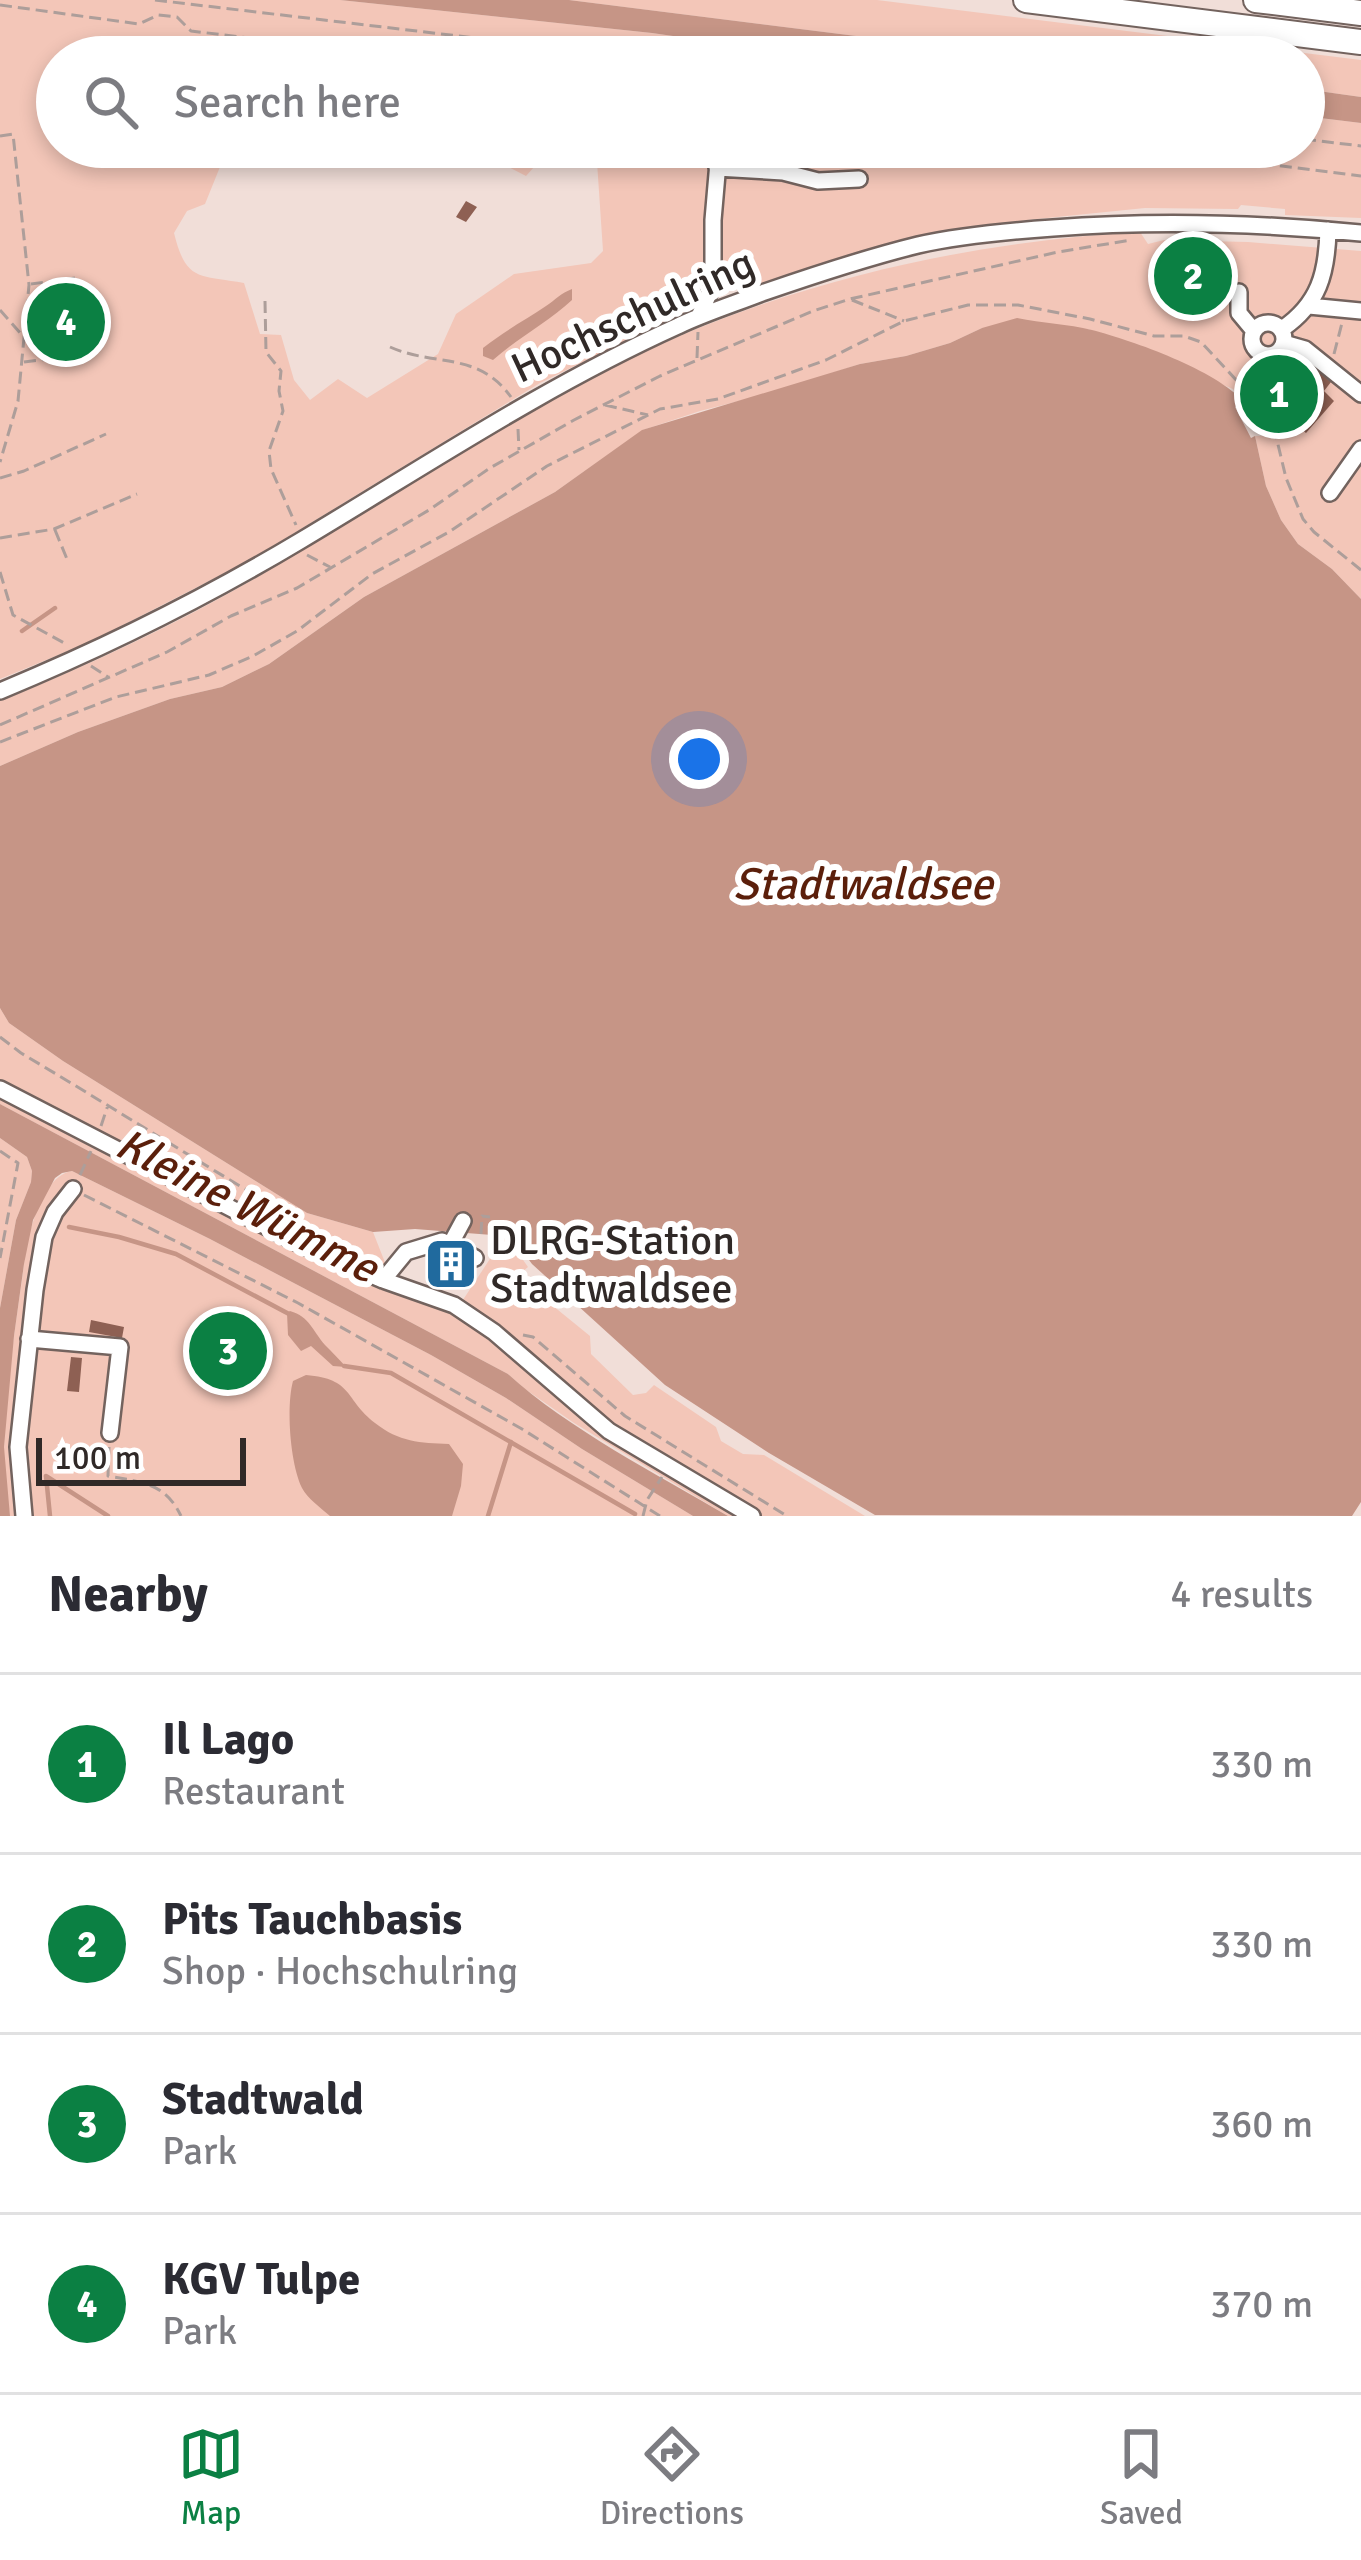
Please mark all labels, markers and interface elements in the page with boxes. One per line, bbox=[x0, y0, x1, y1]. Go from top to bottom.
search box bbox=[36, 36, 1325, 168]
icon: search bbox=[78, 69, 144, 135]
text: Search here bbox=[174, 75, 401, 130]
pin: 2 bbox=[1154, 231, 1232, 321]
street label: Hochschulring bbox=[504, 238, 762, 394]
pin: 4 bbox=[27, 277, 105, 367]
pin: 1 bbox=[1240, 349, 1318, 439]
your location bbox=[669, 729, 729, 789]
water label: Stadtwaldsee bbox=[733, 857, 995, 912]
water label: Kleine Wümme bbox=[107, 1116, 389, 1297]
place label: DLRG-Station Stadtwaldsee bbox=[490, 1215, 735, 1314]
building icon: DLRG-Station Stadtwaldsee bbox=[423, 1236, 479, 1292]
pin: 3 bbox=[189, 1306, 267, 1396]
scale bar bbox=[36, 1432, 246, 1485]
text: 100 m bbox=[54, 1438, 141, 1479]
text: Nearby bbox=[48, 1563, 208, 1626]
text: 4 results bbox=[1170, 1570, 1313, 1618]
text: Il Lago bbox=[162, 1712, 294, 1767]
text: 1 bbox=[76, 1740, 98, 1788]
text: 330 m bbox=[1210, 1740, 1313, 1788]
text: Restaurant bbox=[162, 1767, 345, 1815]
text: Pits Tauchbasis bbox=[162, 1892, 462, 1947]
text: 2 bbox=[76, 1920, 98, 1968]
text: 330 m bbox=[1210, 1920, 1313, 1968]
text: Shop · Hochschulring bbox=[162, 1947, 518, 1995]
text: Stadtwald bbox=[162, 2072, 364, 2127]
text: 3 bbox=[76, 2100, 98, 2148]
text: 360 m bbox=[1210, 2100, 1313, 2148]
text: Park bbox=[162, 2127, 237, 2175]
text: KGV Tulpe bbox=[162, 2252, 360, 2307]
text: 4 bbox=[76, 2280, 98, 2328]
text: 370 m bbox=[1210, 2280, 1313, 2328]
text: Park bbox=[162, 2307, 237, 2355]
tab: Map bbox=[178, 2421, 244, 2534]
tab: Directions bbox=[600, 2421, 744, 2534]
tab: Saved bbox=[1100, 2421, 1183, 2534]

